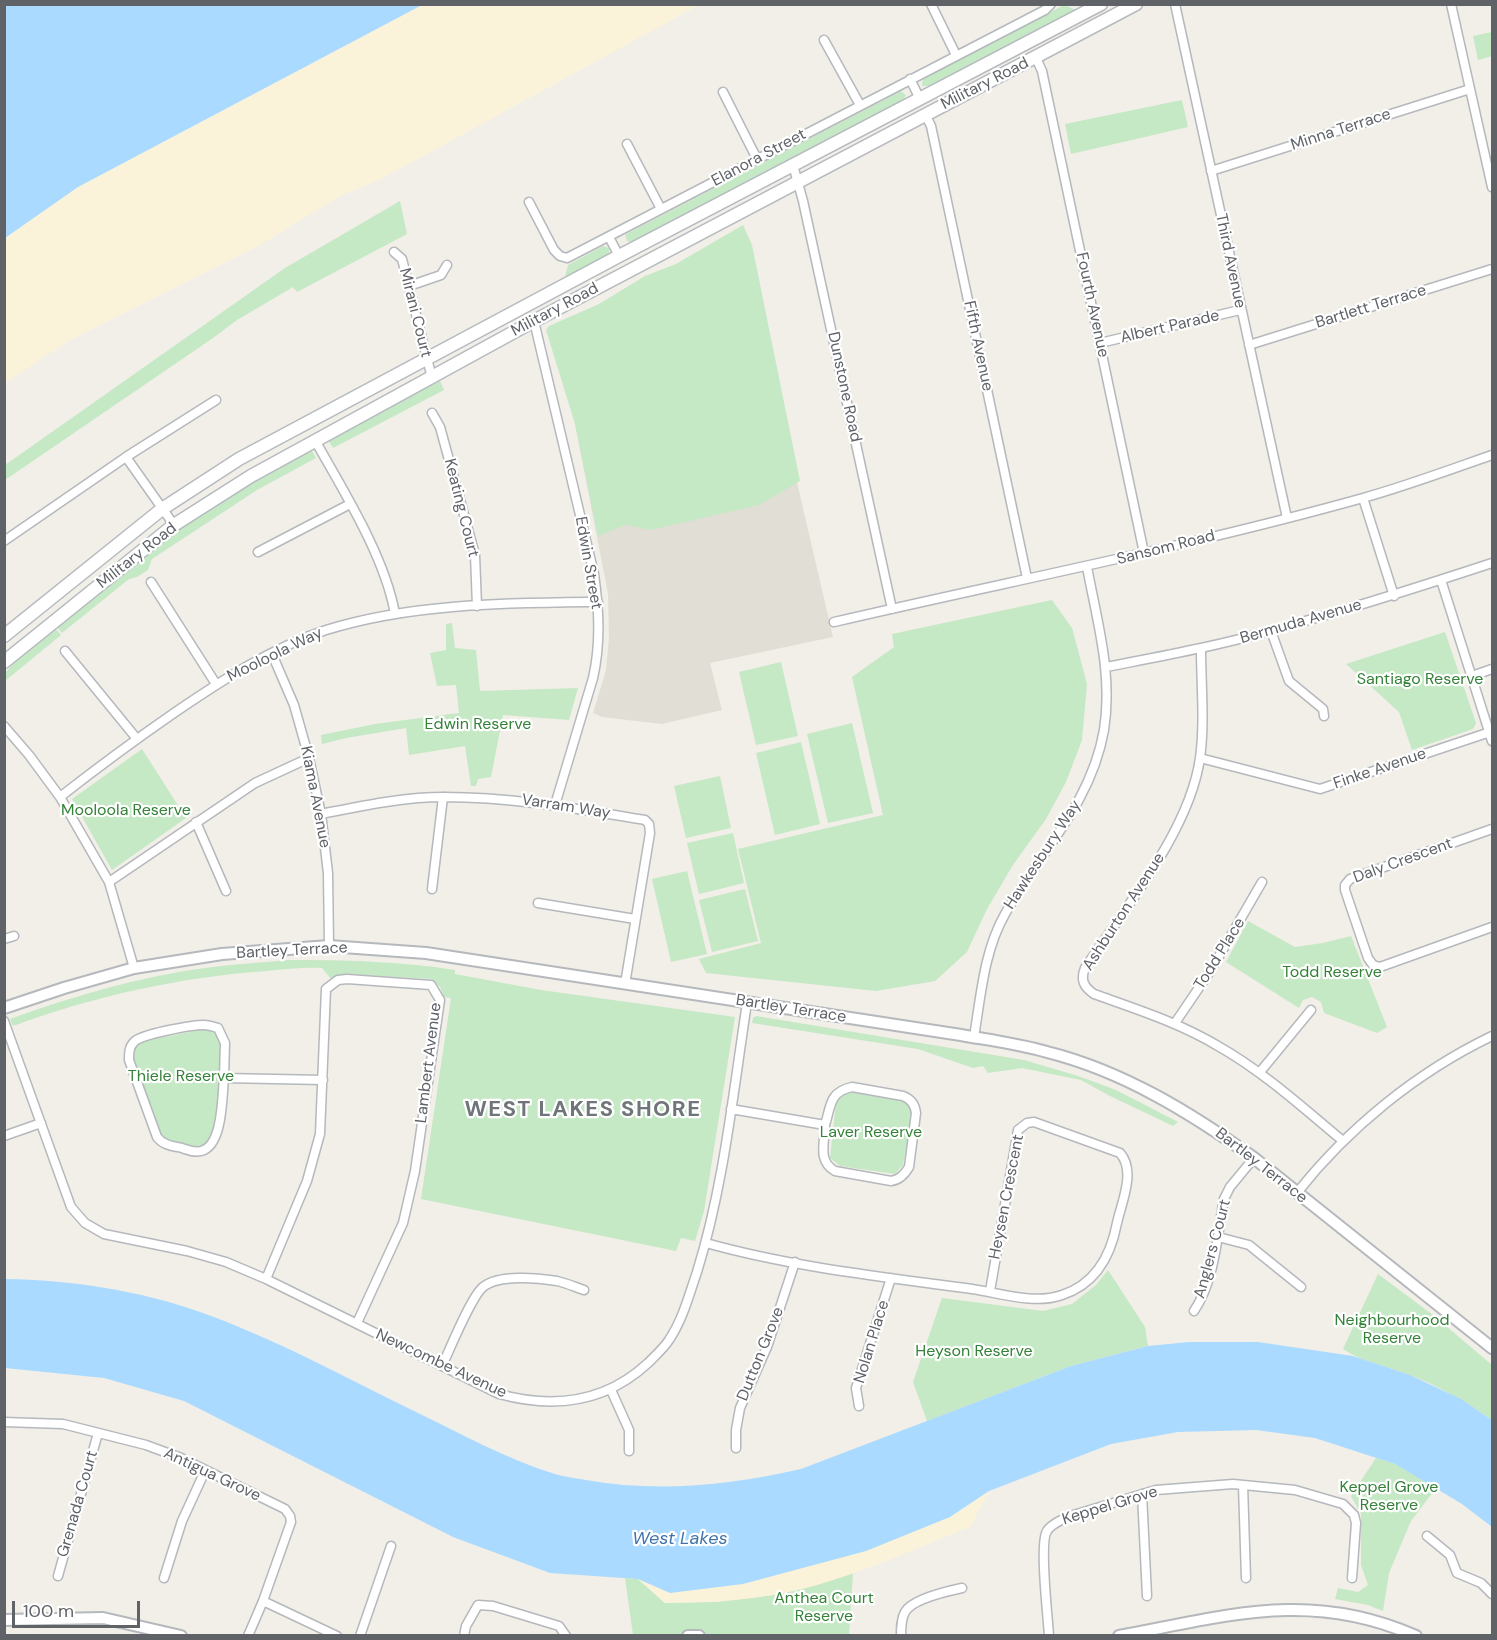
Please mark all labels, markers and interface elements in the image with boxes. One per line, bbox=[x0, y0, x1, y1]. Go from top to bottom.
street label: Military Road bbox=[938, 54, 1032, 114]
street label: Minna Terrace bbox=[1289, 105, 1393, 155]
street label: Elanora Street bbox=[708, 125, 810, 191]
street label: Third Avenue bbox=[1211, 212, 1249, 310]
street label: Fourth Avenue bbox=[1071, 251, 1113, 359]
street label: Mirani Court bbox=[395, 266, 435, 360]
street label: Military Road bbox=[508, 279, 602, 341]
street label: Bartlett Terrace bbox=[1313, 281, 1429, 333]
street label: Fifth Avenue bbox=[959, 299, 997, 393]
street label: Albert Parade bbox=[1119, 306, 1221, 348]
street label: Dunstone Road bbox=[823, 330, 865, 444]
street label: Keating Court bbox=[439, 457, 483, 559]
street label: Edwin Street bbox=[570, 515, 606, 611]
street label: Military Road bbox=[93, 519, 181, 593]
street label: Sansom Road bbox=[1115, 527, 1217, 569]
street label: Bermuda Avenue bbox=[1238, 595, 1364, 649]
street label: Mooloola Way bbox=[224, 624, 326, 686]
park label: Santiago Reserve bbox=[1357, 670, 1483, 690]
park label: Edwin Reserve bbox=[425, 715, 531, 735]
street label: Kiama Avenue bbox=[296, 744, 334, 850]
street label: Finke Avenue bbox=[1331, 744, 1429, 794]
street label: Varram Way bbox=[520, 791, 612, 823]
street label: Hawkesbury Way bbox=[1000, 797, 1086, 913]
park label: Mooloola Reserve bbox=[61, 801, 191, 821]
street label: Daly Crescent bbox=[1351, 834, 1455, 888]
street label: Ashburton Avenue bbox=[1079, 850, 1169, 974]
street label: Todd Place bbox=[1190, 915, 1250, 993]
street label: Bartley Terrace bbox=[236, 938, 348, 964]
park label: Todd Reserve bbox=[1282, 963, 1382, 983]
street label: Bartley Terrace bbox=[734, 991, 848, 1027]
street label: Lambert Avenue bbox=[412, 1002, 446, 1124]
park label: Thiele Reserve bbox=[128, 1067, 234, 1087]
district label: WEST LAKES SHORE bbox=[464, 1097, 702, 1123]
park label: Laver Reserve bbox=[820, 1123, 922, 1143]
street label: Bartley Terrace bbox=[1211, 1124, 1311, 1208]
street label: Heysen Crescent bbox=[986, 1133, 1028, 1261]
street label: Anglers Court bbox=[1191, 1197, 1235, 1301]
street label: Nolan Place bbox=[850, 1298, 894, 1386]
street label: Dutton Grove bbox=[733, 1304, 789, 1404]
park label: Neighbourhood Reserve bbox=[1335, 1311, 1449, 1349]
street label: Newcombe Avenue bbox=[372, 1325, 510, 1403]
park label: Heyson Reserve bbox=[915, 1342, 1033, 1362]
street label: Antigua Grove bbox=[160, 1444, 264, 1506]
street label: Grenada Court bbox=[54, 1448, 102, 1560]
park label: Keppel Grove Reserve bbox=[1340, 1478, 1438, 1516]
street label: Keppel Grove bbox=[1060, 1482, 1160, 1530]
water label: West Lakes bbox=[632, 1528, 728, 1550]
scale bar bbox=[15, 1589, 142, 1627]
park label: Anthea Court Reserve bbox=[774, 1589, 874, 1627]
text: 100 m bbox=[23, 1599, 74, 1623]

